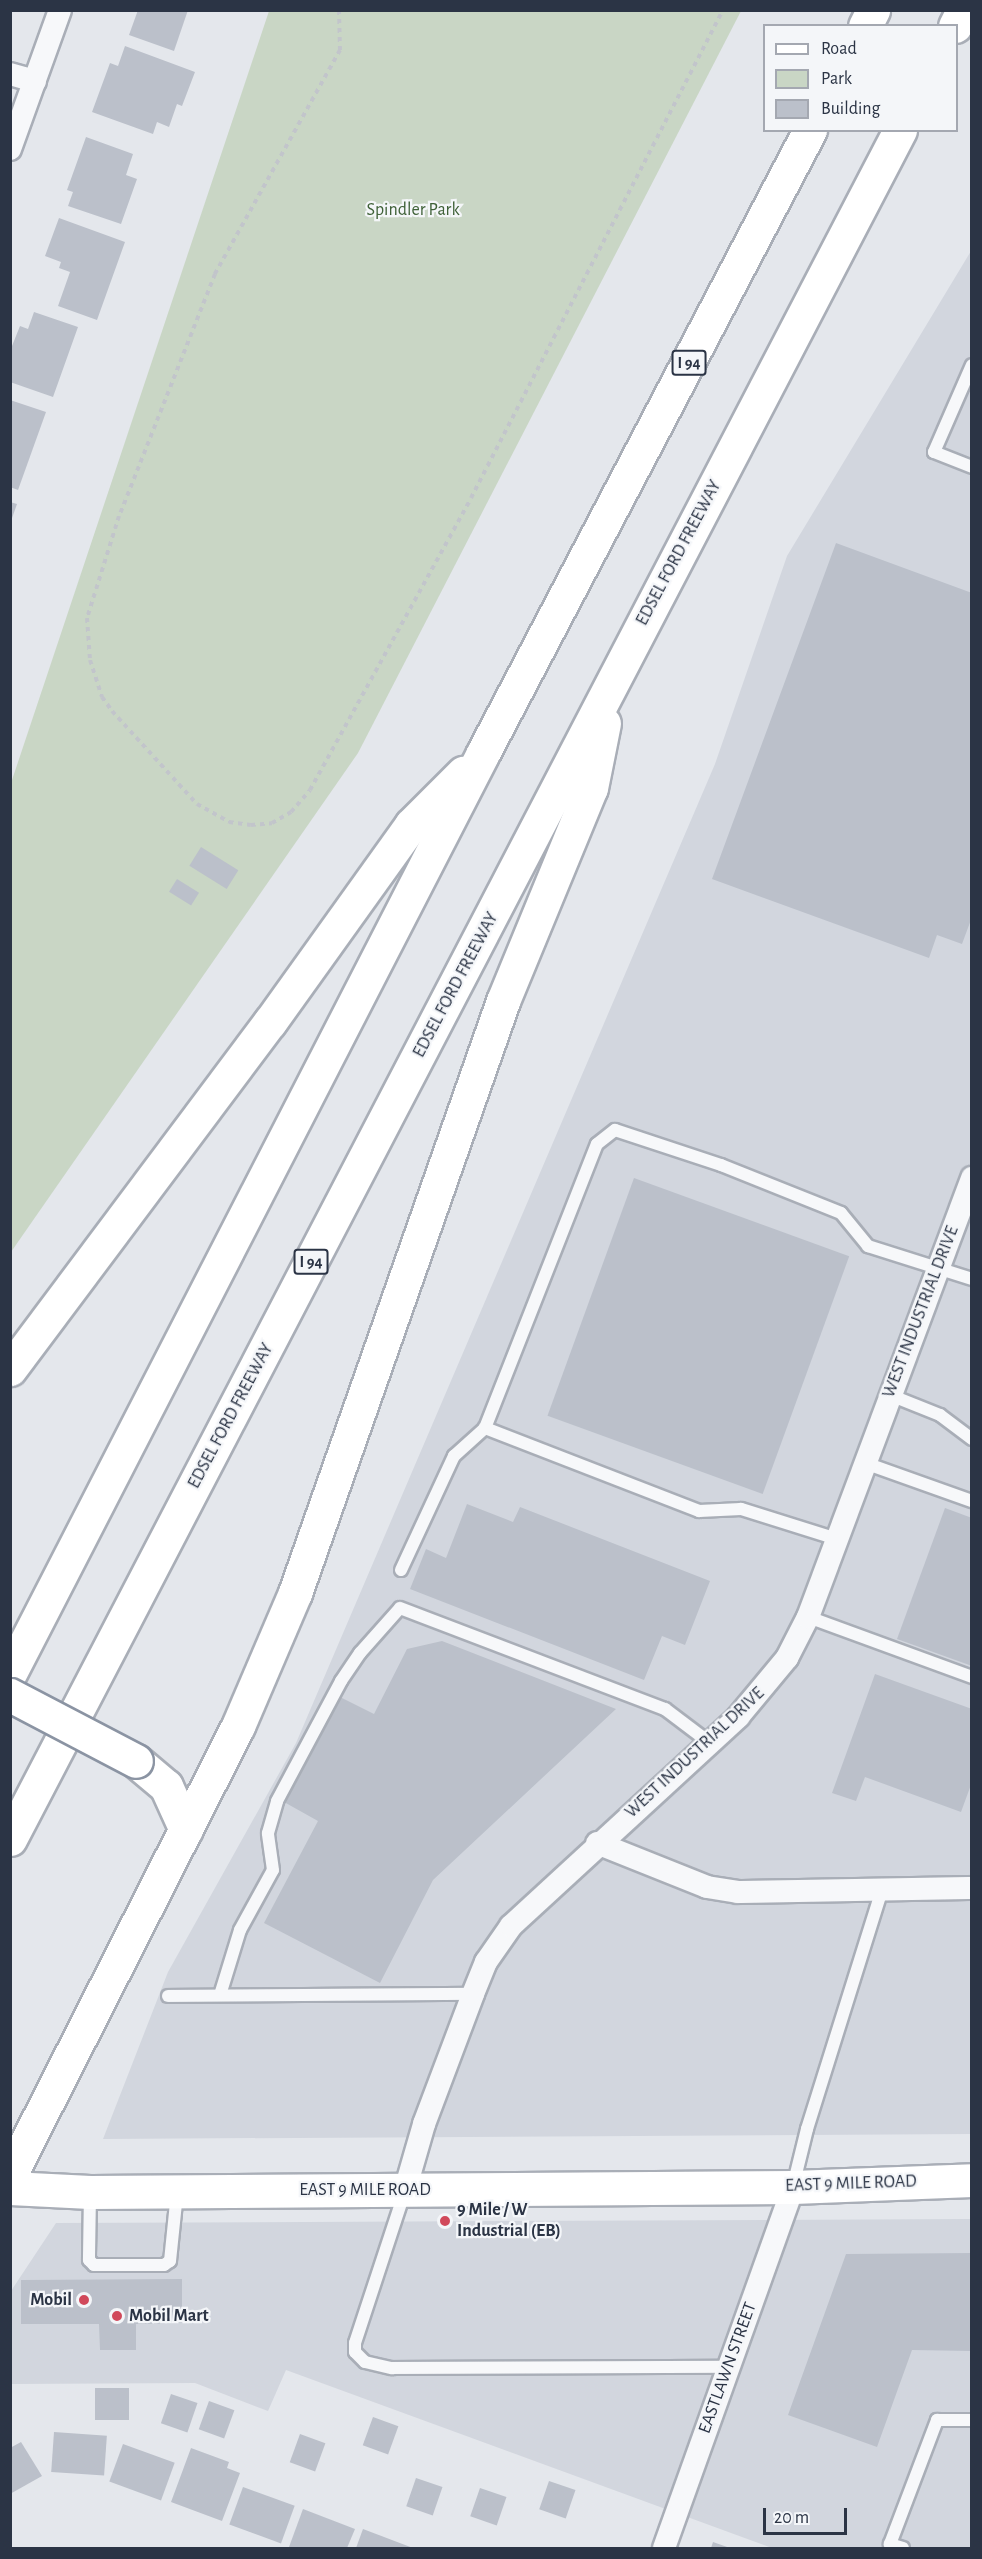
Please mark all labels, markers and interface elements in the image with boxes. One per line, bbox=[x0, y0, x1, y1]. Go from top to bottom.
legend bbox=[763, 24, 958, 132]
text: Road bbox=[821, 40, 857, 58]
text: Park bbox=[821, 70, 852, 88]
text: Building bbox=[821, 100, 880, 118]
park label: Spindler Park bbox=[366, 199, 460, 221]
road number: I 94 bbox=[671, 350, 707, 376]
street label: EDSEL FORD FREEWAY bbox=[632, 477, 726, 629]
street label: EDSEL FORD FREEWAY bbox=[409, 909, 503, 1061]
street label: WEST INDUSTRIAL DRIVE bbox=[878, 1223, 964, 1401]
road number: I 94 bbox=[293, 1249, 329, 1275]
street label: EDSEL FORD FREEWAY bbox=[184, 1340, 278, 1492]
street label: WEST INDUSTRIAL DRIVE bbox=[621, 1683, 769, 1823]
street label: EAST 9 MILE ROAD bbox=[785, 2171, 917, 2197]
street label: EAST 9 MILE ROAD bbox=[299, 2179, 431, 2201]
place label: 9 Mile / W Industrial (EB) bbox=[457, 2200, 561, 2242]
marker: 9 Mile / W Industrial (EB) bbox=[438, 2214, 452, 2228]
place label: Mobil bbox=[30, 2289, 72, 2311]
marker: Mobil bbox=[77, 2293, 91, 2307]
street label: EASTLAWN STREET bbox=[694, 2299, 762, 2437]
place label: Mobil Mart bbox=[129, 2305, 209, 2327]
marker: Mobil Mart bbox=[110, 2309, 124, 2323]
scale bar bbox=[766, 2496, 850, 2534]
text: 20 m bbox=[774, 2509, 809, 2527]

